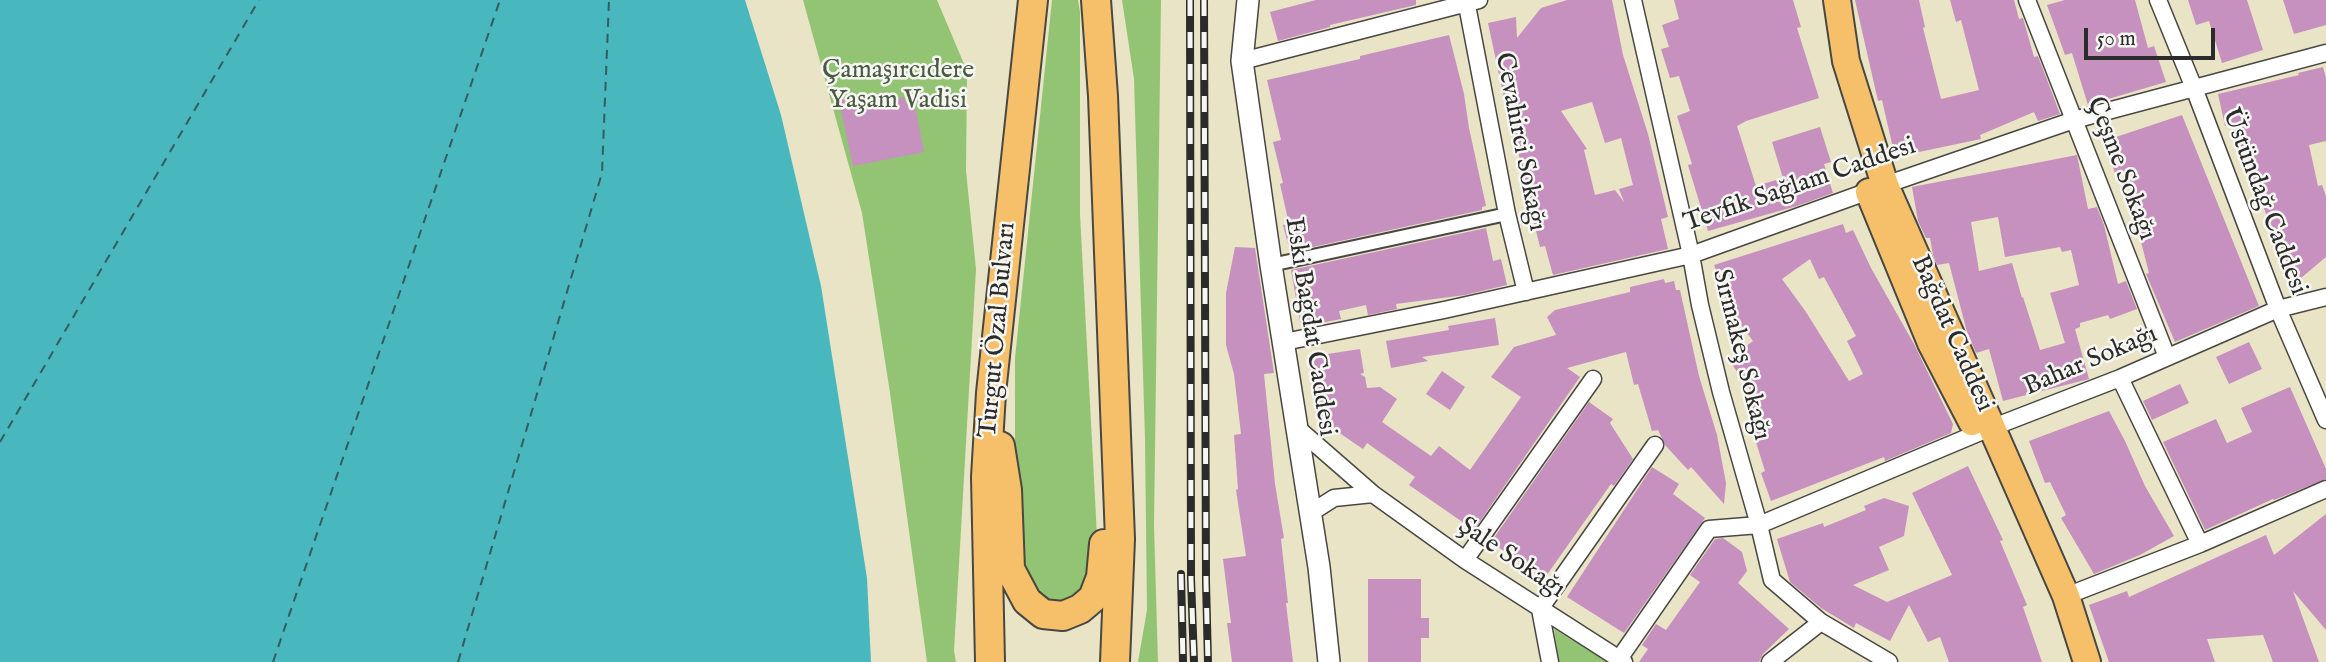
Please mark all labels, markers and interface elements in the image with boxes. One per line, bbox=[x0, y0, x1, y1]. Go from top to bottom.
scale bar bbox=[2088, 14, 2219, 58]
text: 50 m bbox=[2097, 26, 2136, 53]
street label: Cevahirci Sokağı bbox=[1486, 50, 1552, 234]
park label: Çamaşırcıdere Yaşam Vadisi bbox=[822, 56, 974, 118]
street label: Çeşme Sokağı bbox=[2078, 93, 2162, 245]
street label: Üstündağ Caddesi bbox=[2213, 104, 2313, 300]
street label: Tevfik Sağlam Caddesi bbox=[1680, 132, 1920, 240]
street label: Eski Bağdat Caddesi bbox=[1276, 215, 1342, 439]
street label: Turgut Özal Bulvarı bbox=[974, 221, 1024, 439]
street label: Bağdat Caddesi bbox=[1903, 251, 1999, 417]
street label: Sırmakeş Sokağı bbox=[1704, 266, 1776, 444]
street label: Bahar Sokağı bbox=[2019, 320, 2163, 404]
street label: Şale Sokağı bbox=[1451, 512, 1571, 606]

